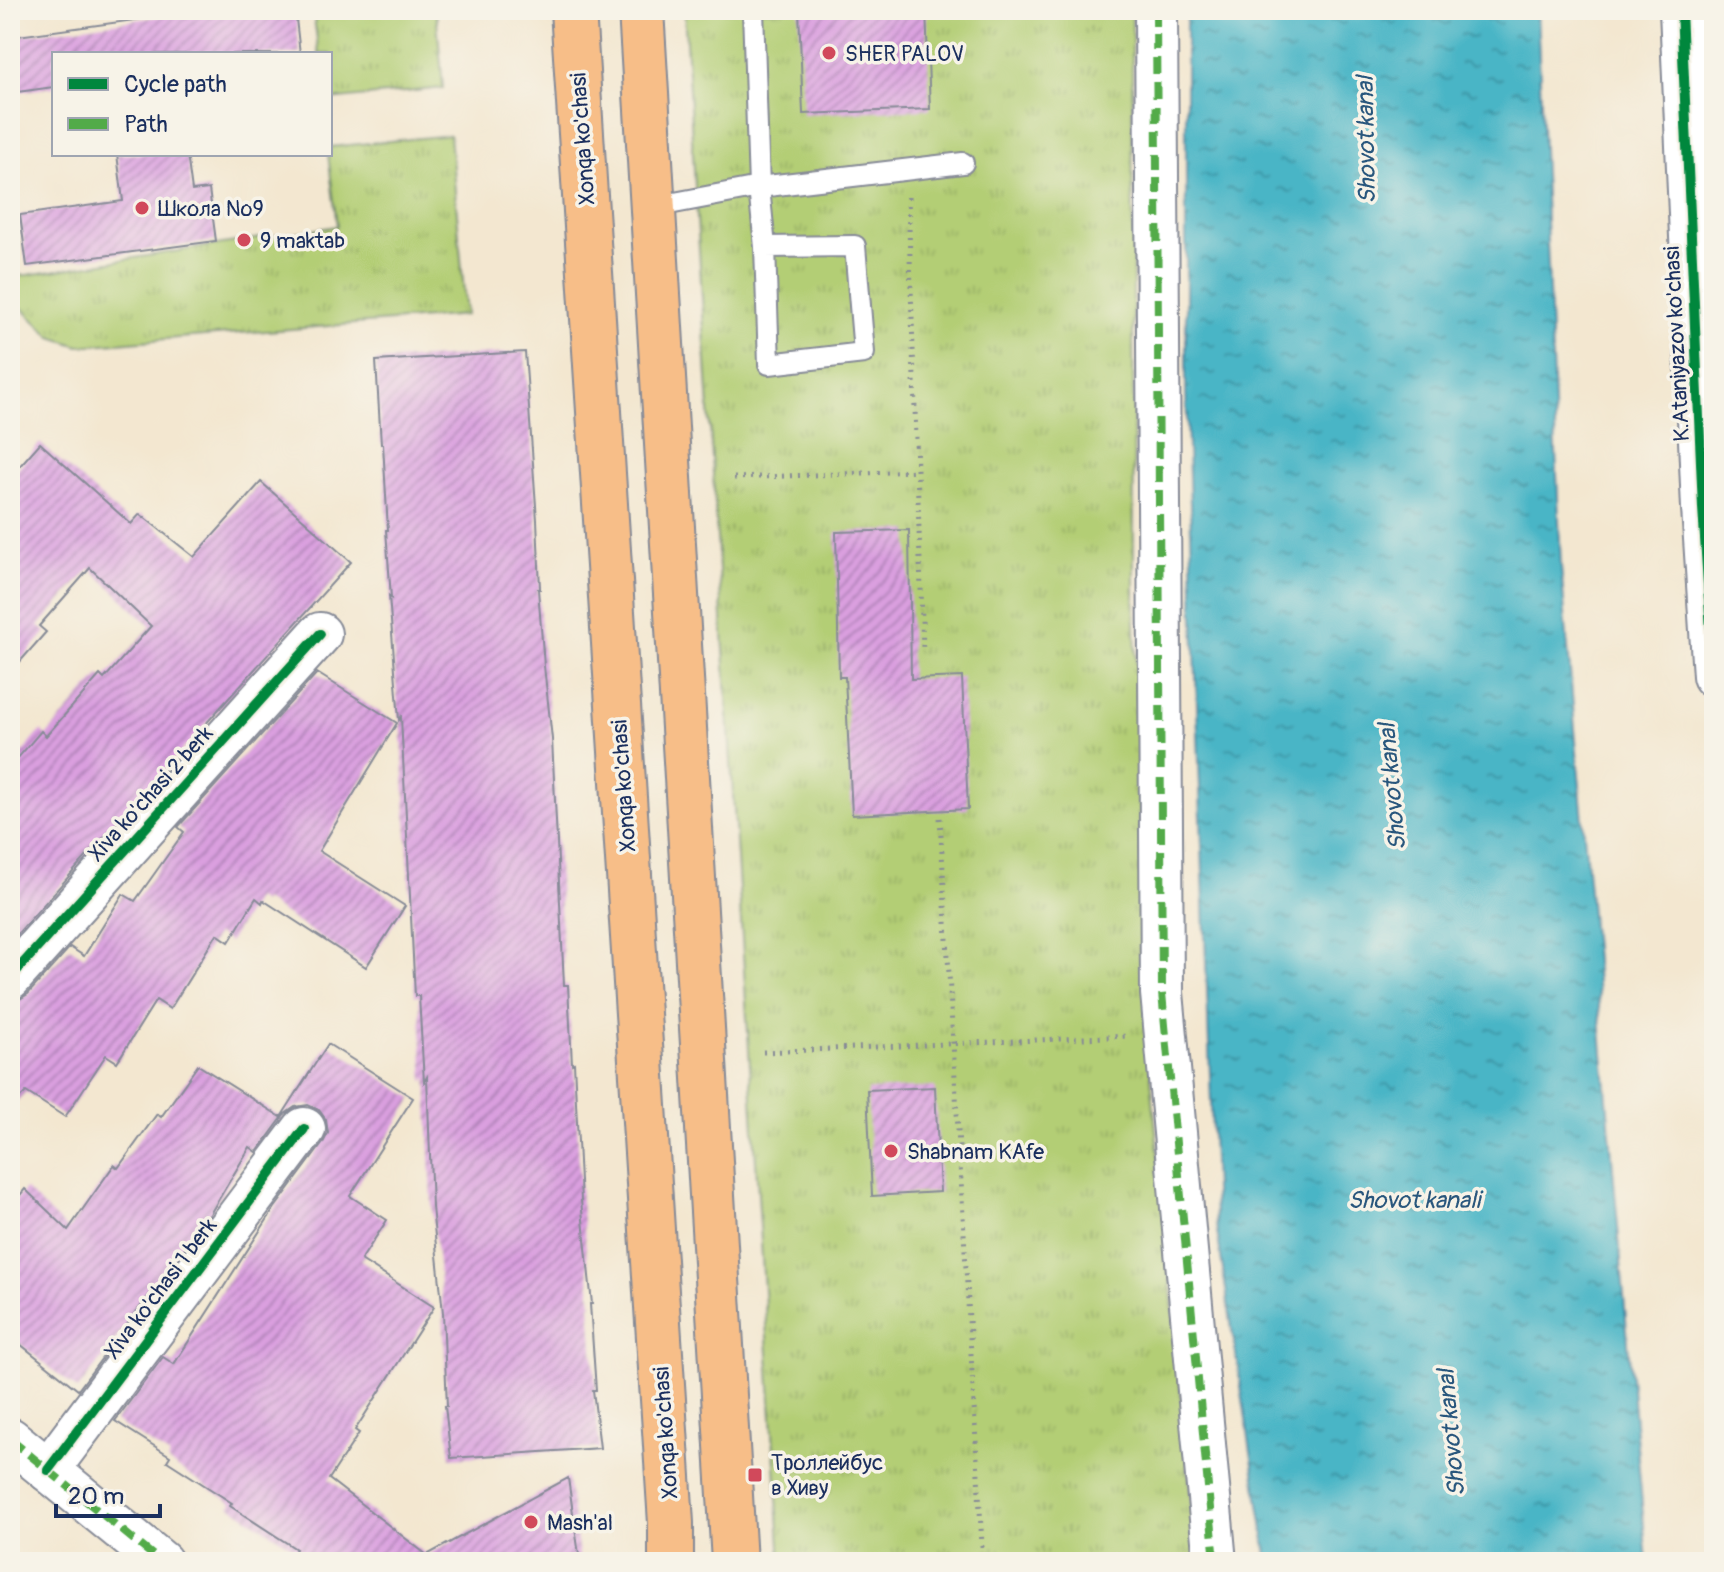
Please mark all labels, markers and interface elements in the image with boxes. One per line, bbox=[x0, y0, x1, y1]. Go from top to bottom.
place label: SHER PALOV bbox=[845, 40, 964, 68]
marker: SHER PALOV bbox=[820, 44, 838, 62]
legend bbox=[52, 52, 332, 156]
text: Cycle path bbox=[124, 70, 227, 99]
street label: Xonqa ko'chasi bbox=[564, 72, 602, 206]
water label: Shovot kanal bbox=[1351, 74, 1382, 204]
text: Path bbox=[124, 110, 168, 139]
place label: Школа №9 bbox=[158, 195, 264, 223]
marker: Школа №9 bbox=[133, 199, 151, 217]
place label: 9 maktab bbox=[260, 227, 345, 255]
marker: 9 maktab bbox=[235, 231, 253, 249]
street label: K.Ataniyazov ko'chasi bbox=[1658, 245, 1696, 442]
street label: Xonqa ko'chasi bbox=[605, 719, 643, 853]
street label: Xiva ko'chasi 2 berk bbox=[82, 720, 219, 867]
water label: Shovot kanal bbox=[1372, 720, 1413, 852]
place label: Shabnam KAfe bbox=[907, 1138, 1044, 1166]
marker: Shabnam KAfe bbox=[882, 1142, 900, 1160]
water label: Shovot kanali bbox=[1348, 1186, 1484, 1215]
street label: Xiva ko'chasi 1 berk bbox=[99, 1212, 223, 1365]
street label: Xonqa ko'chasi bbox=[647, 1366, 685, 1500]
water label: Shovot kanal bbox=[1431, 1366, 1472, 1498]
place label: Троллейбус в Хиву bbox=[771, 1449, 883, 1502]
marker: Троллейбус в Хиву bbox=[746, 1466, 764, 1484]
scale bar bbox=[56, 1468, 160, 1518]
text: 20 m bbox=[68, 1482, 124, 1511]
place label: Mash'al bbox=[547, 1509, 613, 1537]
marker: Mash'al bbox=[522, 1513, 540, 1531]

